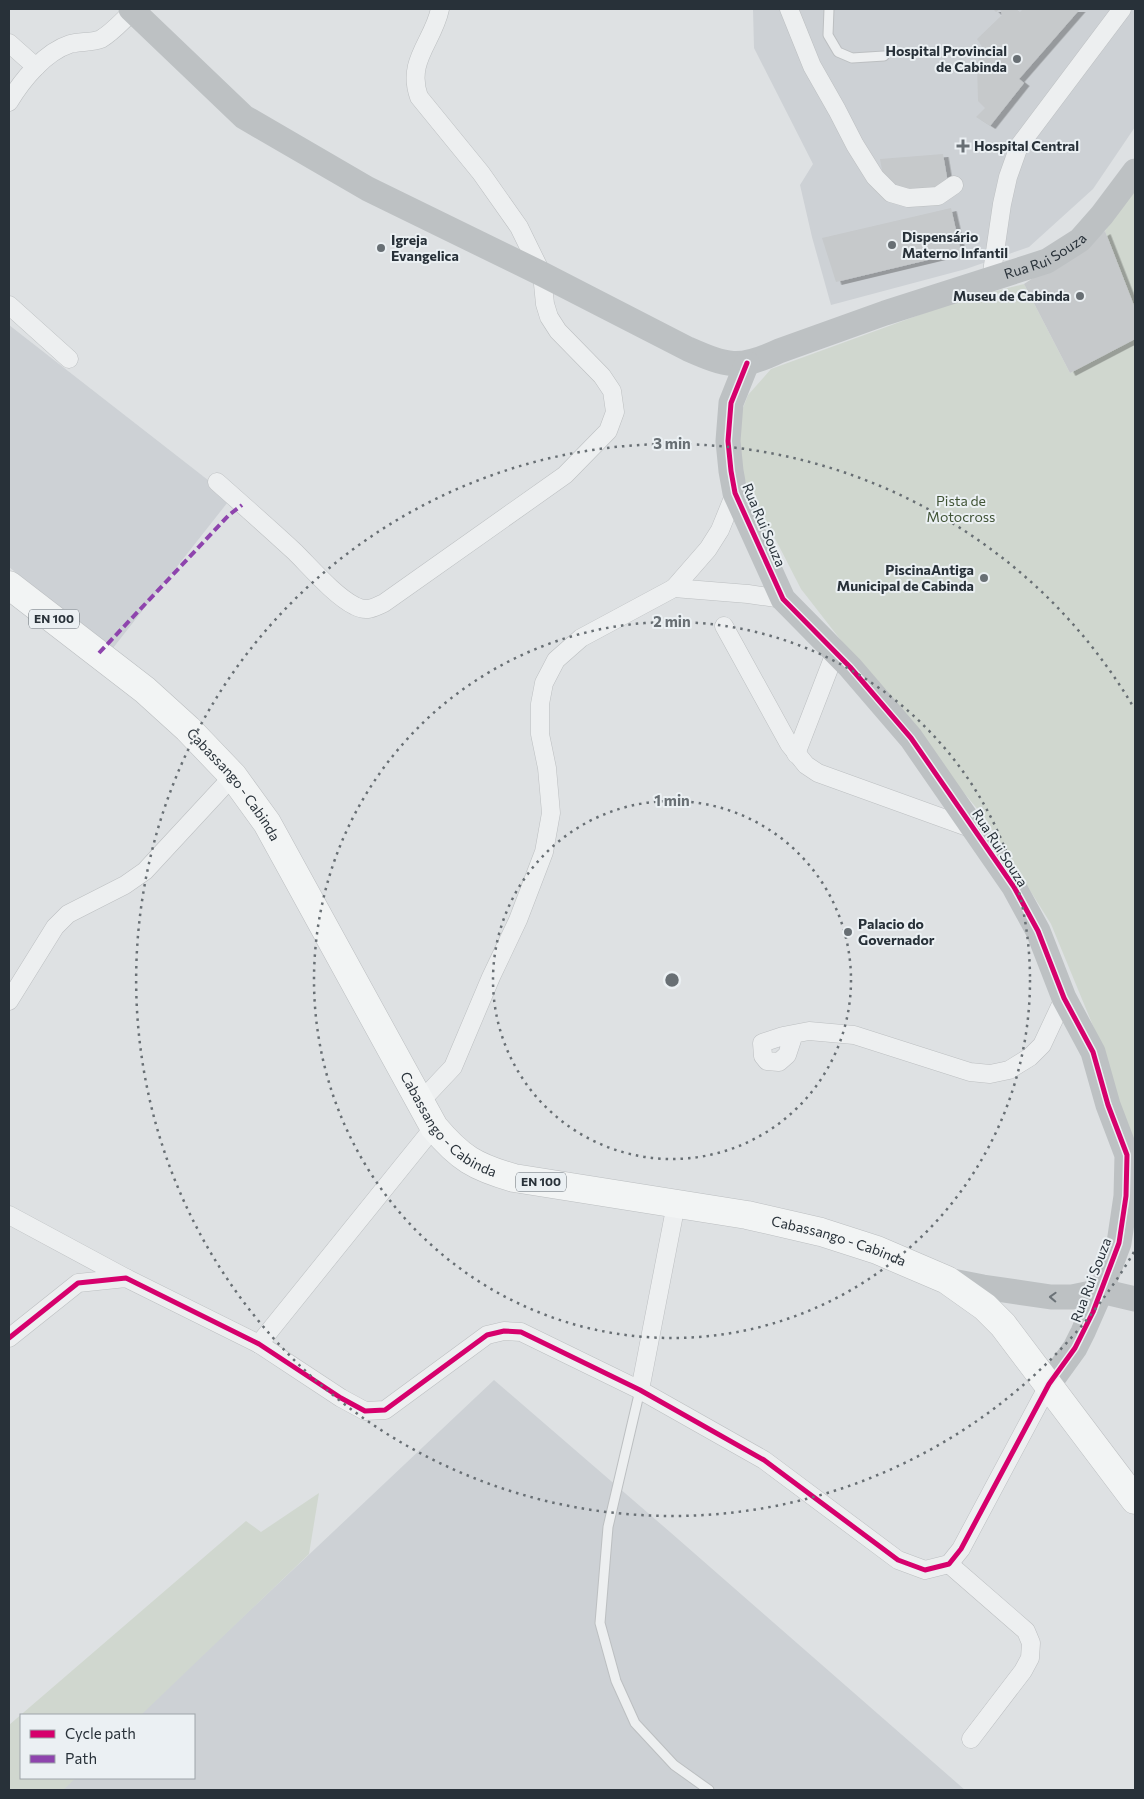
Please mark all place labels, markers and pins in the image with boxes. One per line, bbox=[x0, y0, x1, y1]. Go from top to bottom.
place label: Hospital Provincial de Cabinda bbox=[886, 42, 1007, 75]
marker: Hospital Provincial de Cabinda bbox=[1011, 53, 1023, 65]
place label: Hospital Central bbox=[974, 137, 1079, 154]
marker: Hospital Central bbox=[956, 139, 970, 153]
place label: Dispensário Materno Infantil bbox=[902, 228, 1008, 261]
place label: Igreja Evangelica bbox=[391, 231, 459, 264]
marker: Dispensário Materno Infantil bbox=[886, 239, 898, 251]
marker: Igreja Evangelica bbox=[375, 242, 387, 254]
place label: Museu de Cabinda bbox=[953, 287, 1070, 304]
marker: Museu de Cabinda bbox=[1074, 290, 1086, 302]
place label: PiscinaAntiga Municipal de Cabinda bbox=[837, 561, 974, 594]
marker: PiscinaAntiga Municipal de Cabinda bbox=[978, 572, 990, 584]
place label: Palacio do Governador bbox=[858, 915, 935, 948]
marker: Palacio do Governador bbox=[842, 926, 854, 938]
centre of rings bbox=[663, 971, 681, 989]

